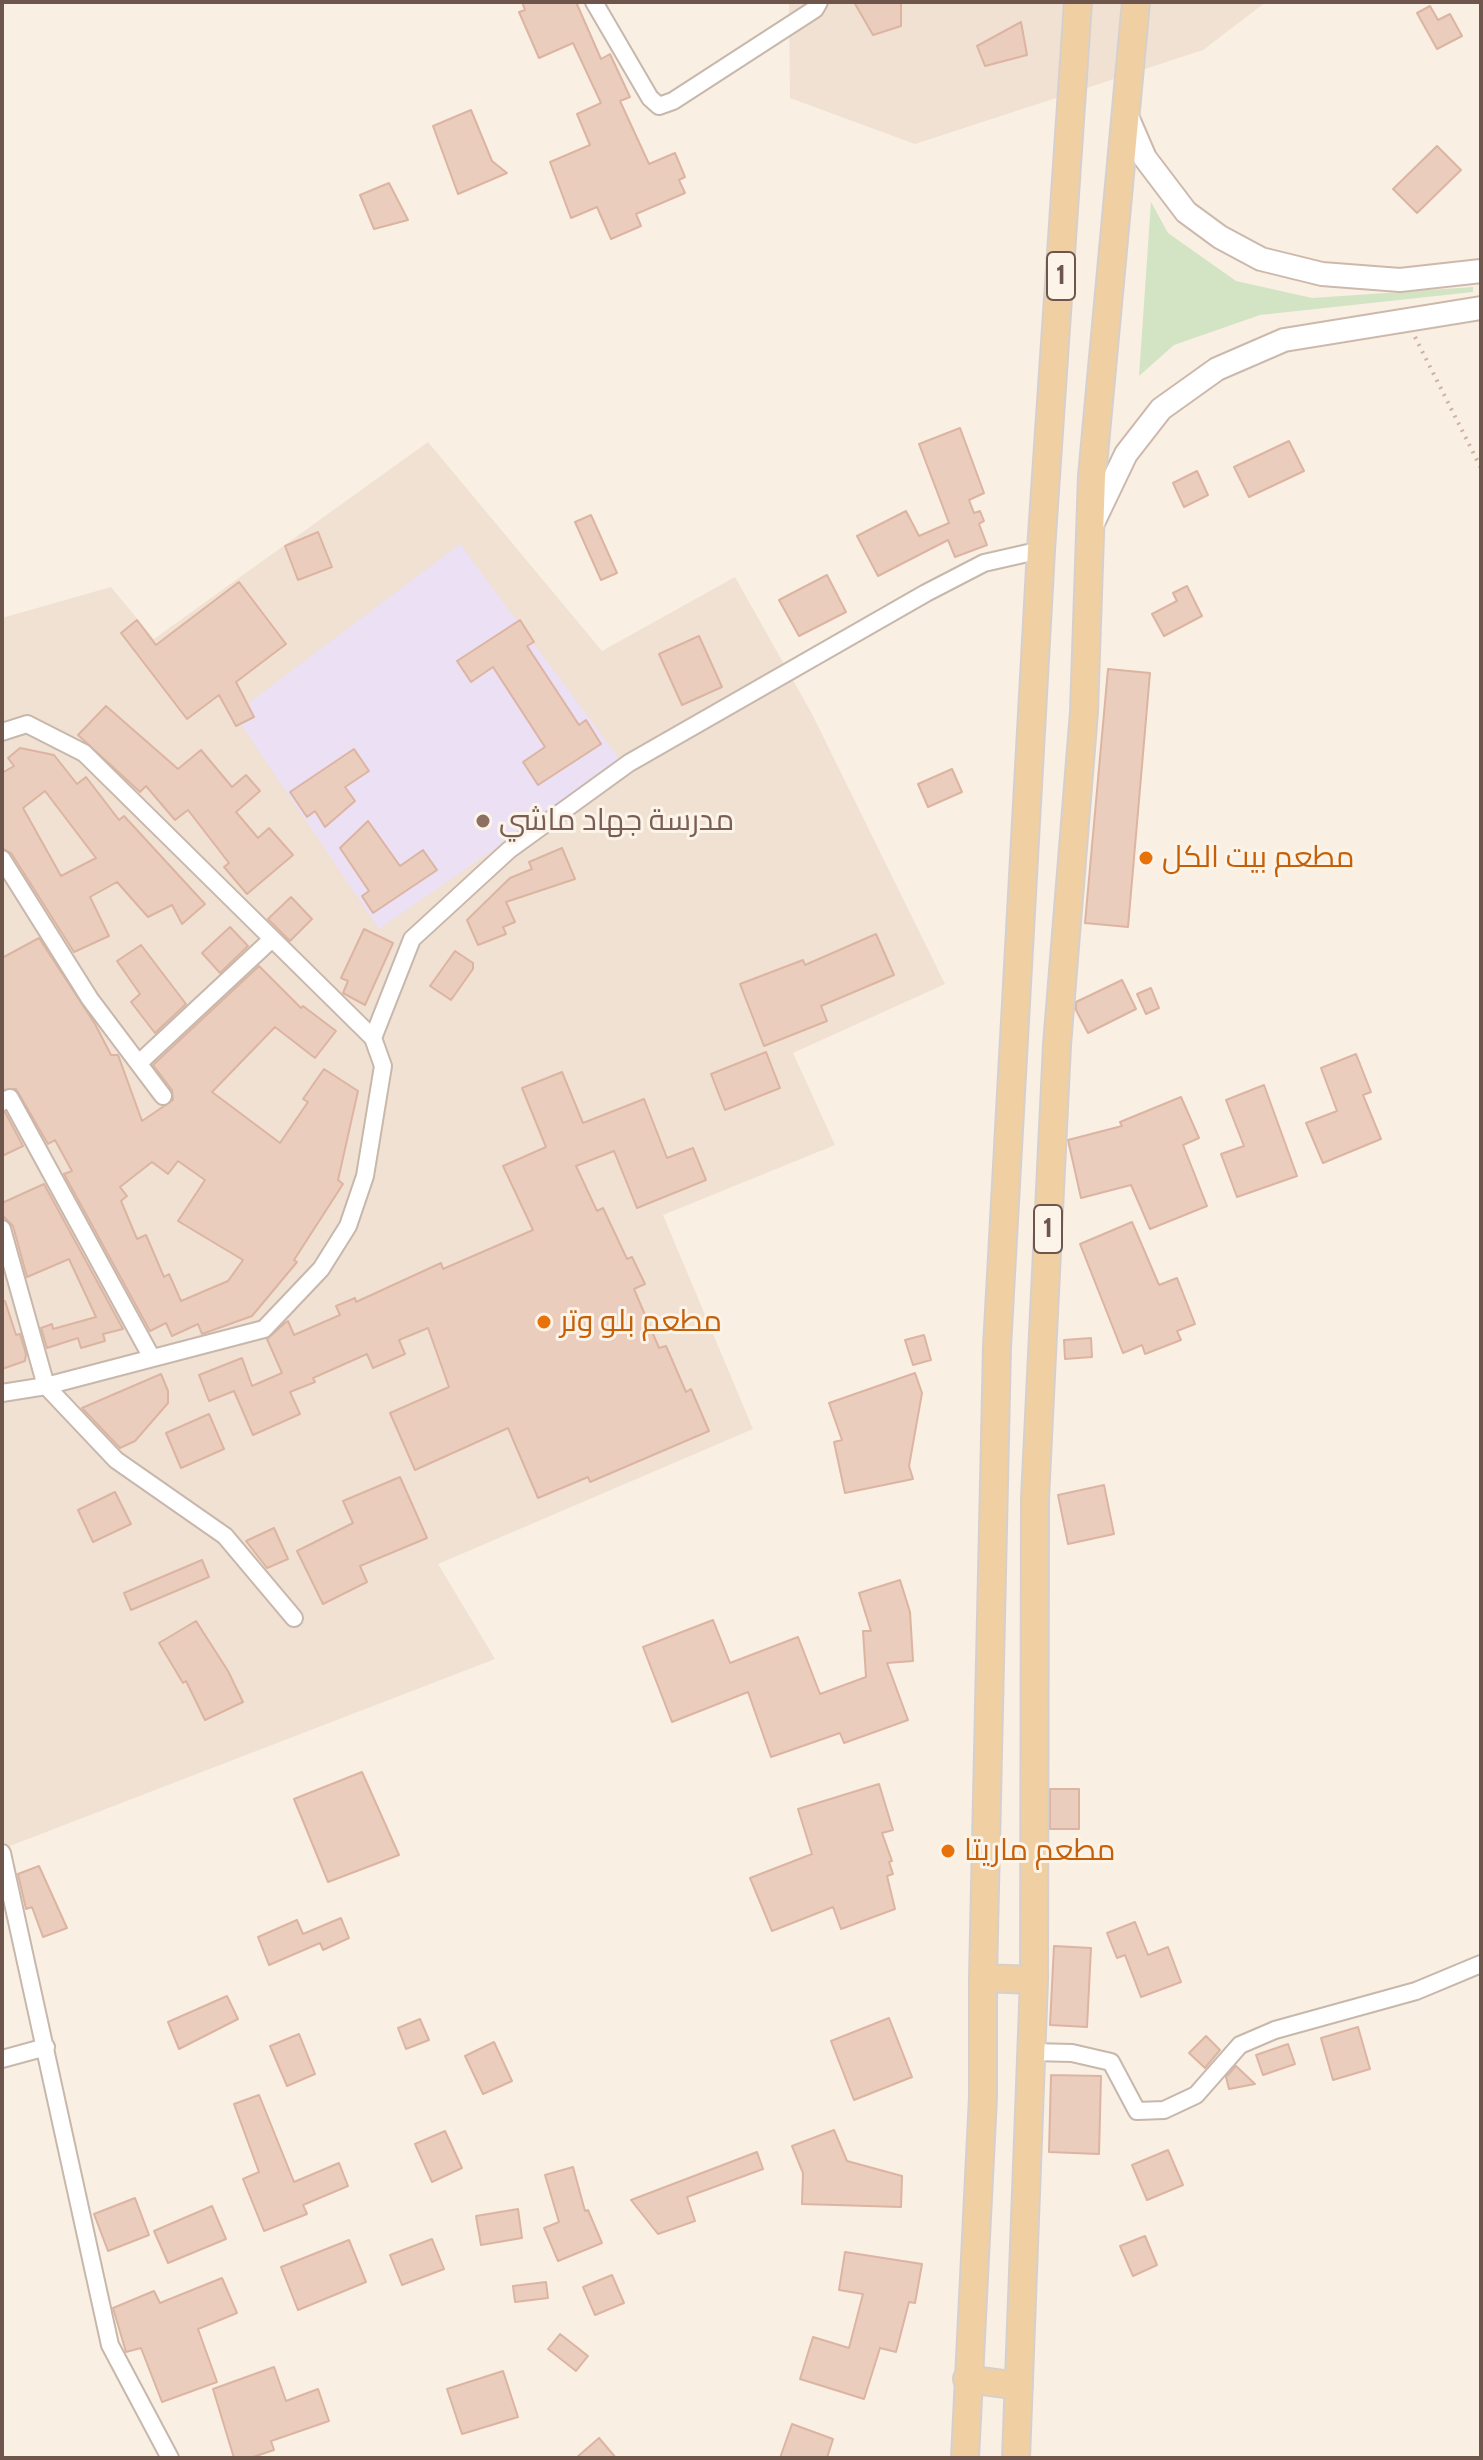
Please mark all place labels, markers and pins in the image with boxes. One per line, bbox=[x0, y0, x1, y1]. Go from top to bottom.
place label: مدرسة جهاد ماشي bbox=[499, 803, 734, 839]
marker: مدرسة جهاد ماشي bbox=[474, 812, 492, 830]
place label: مطعم بيت الكل bbox=[1162, 840, 1354, 876]
marker: مطعم بيت الكل bbox=[1137, 849, 1155, 867]
place label: مطعم بلو وتر bbox=[560, 1304, 722, 1340]
marker: مطعم بلو وتر bbox=[535, 1313, 553, 1331]
place label: مطعم ماريتا bbox=[964, 1833, 1115, 1869]
marker: مطعم ماريتا bbox=[939, 1842, 957, 1860]

